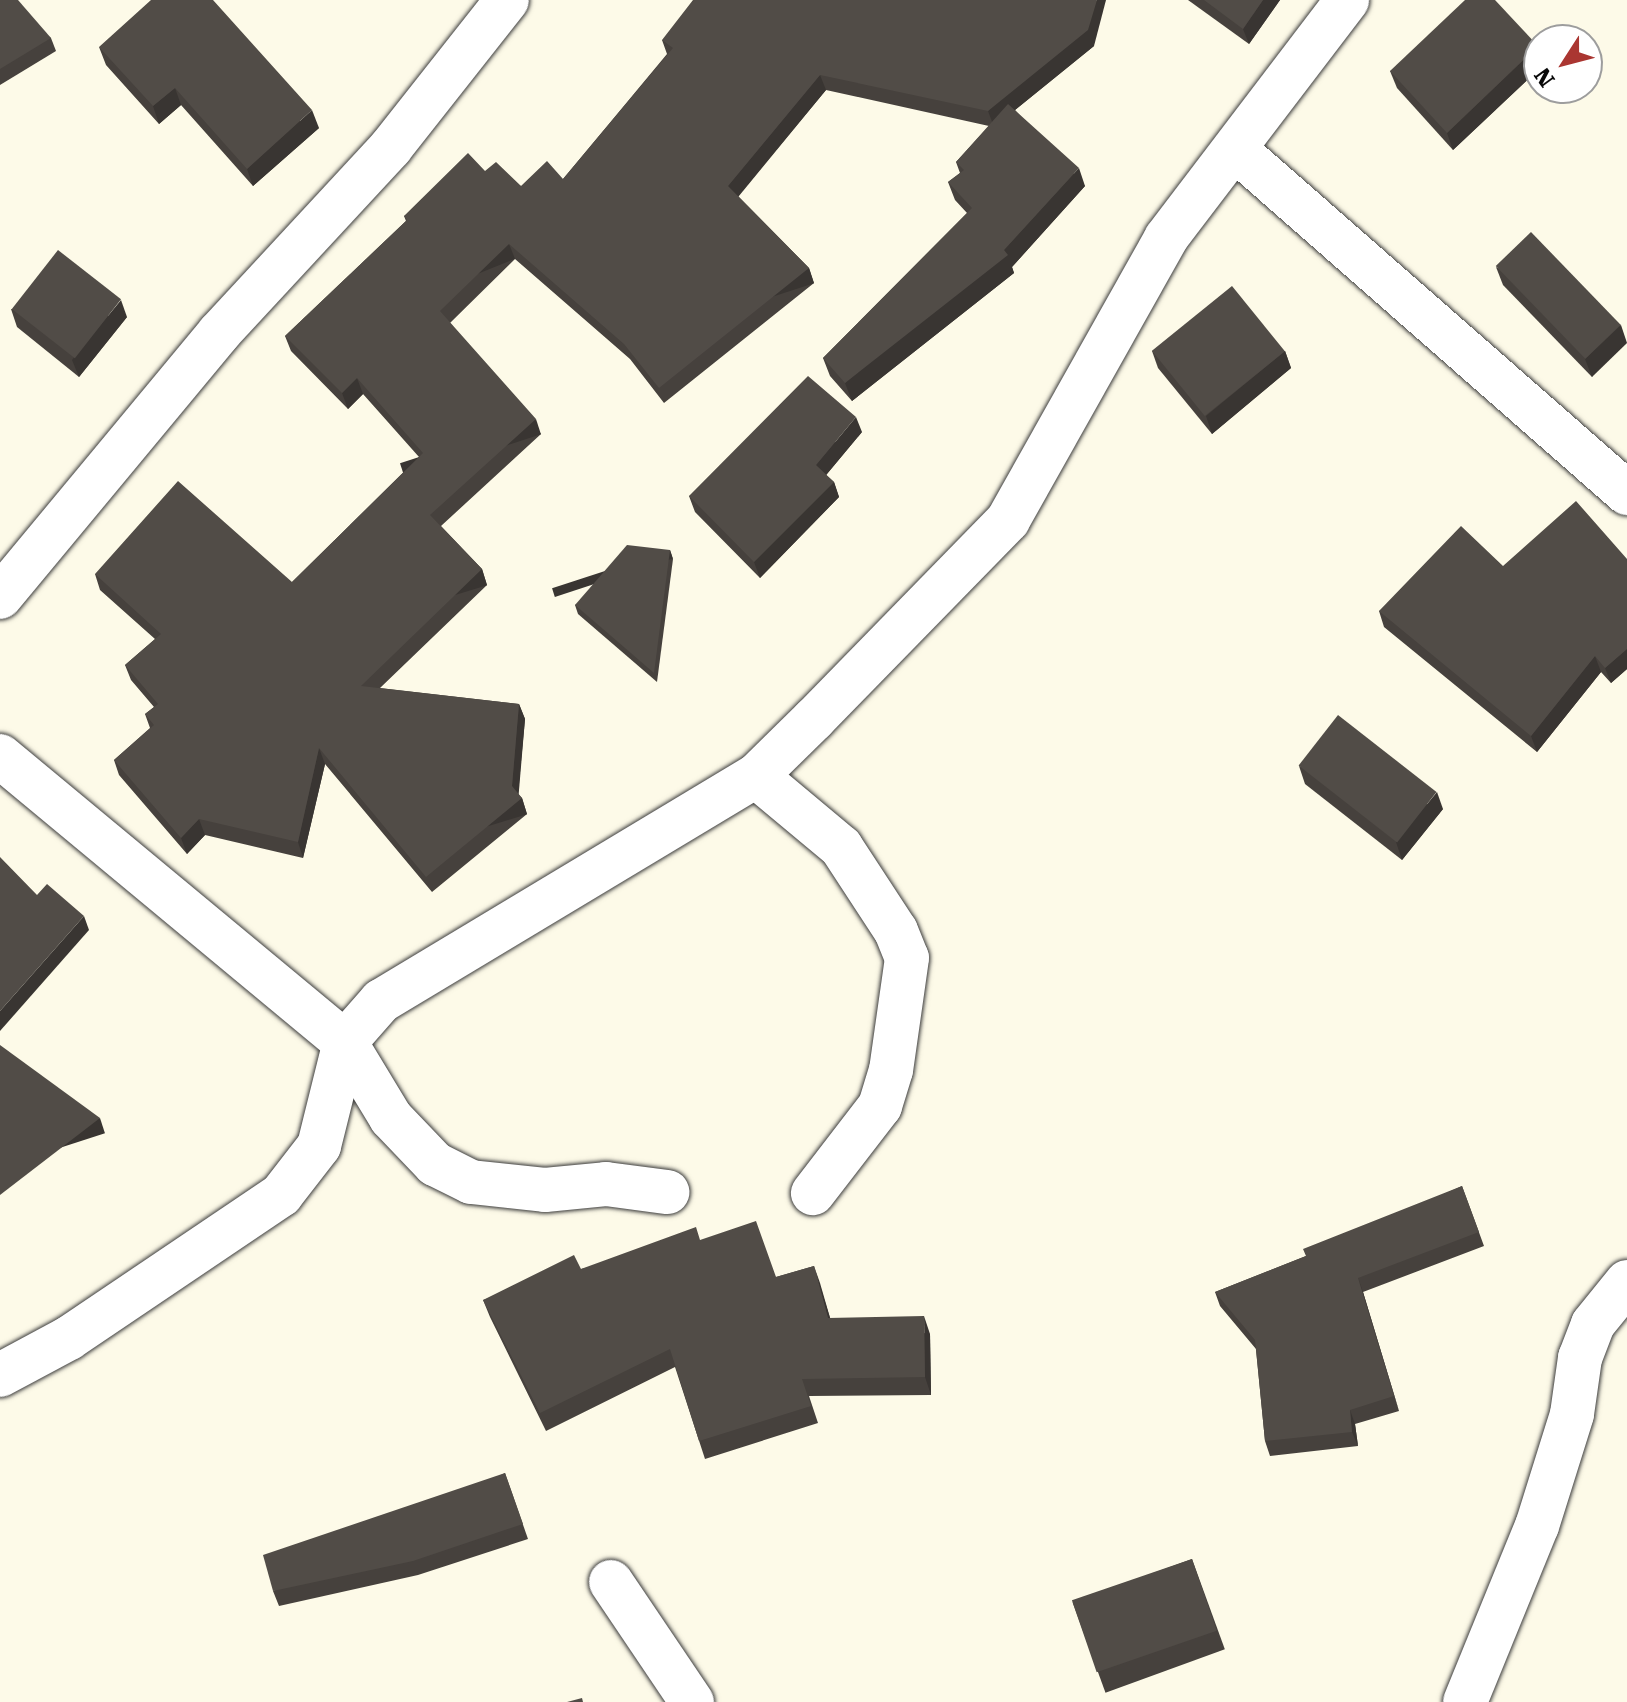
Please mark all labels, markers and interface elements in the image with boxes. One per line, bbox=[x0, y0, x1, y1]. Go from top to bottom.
north arrow bbox=[1523, 24, 1603, 104]
text: N bbox=[1530, 63, 1560, 91]

